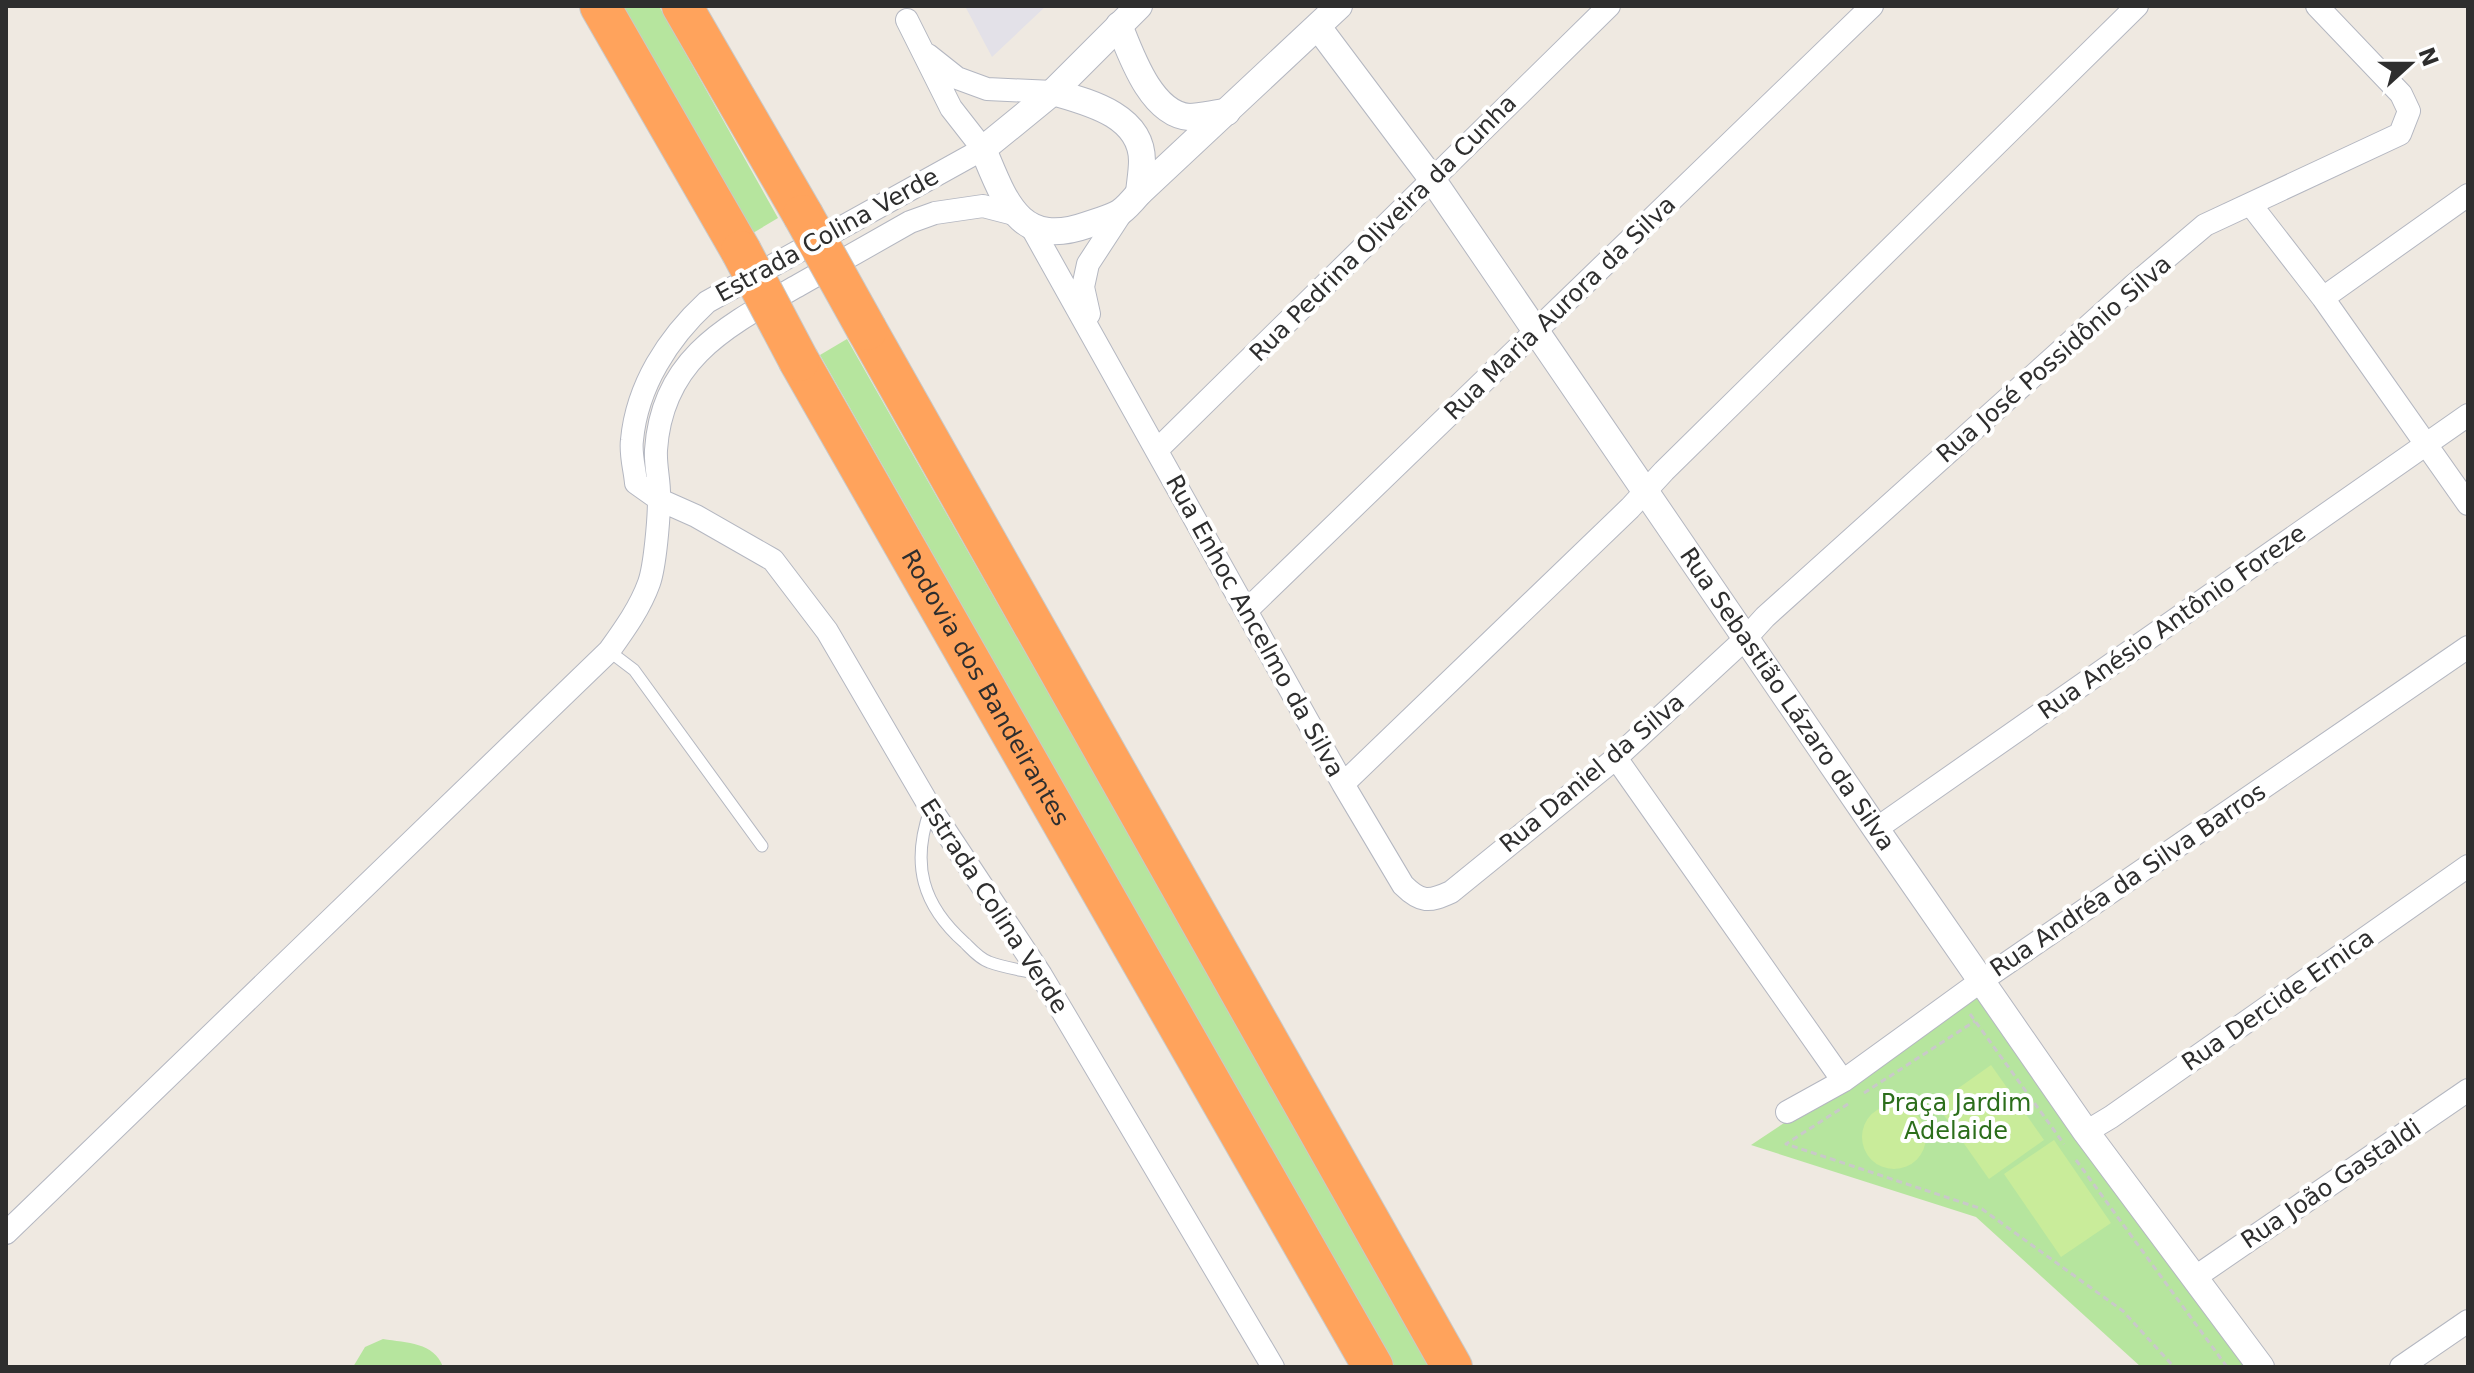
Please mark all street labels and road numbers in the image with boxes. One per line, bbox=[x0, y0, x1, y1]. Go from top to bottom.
street label: Rua Pedrina Oliveira da Cunha bbox=[1244, 89, 1522, 367]
street label: Estrada Colina Verde bbox=[711, 162, 943, 308]
street label: Rua Maria Aurora da Silva bbox=[1439, 190, 1681, 426]
street label: Rua José Possidônio Silva bbox=[1931, 250, 2177, 468]
street label: Rua Enhoc Ancelmo da Silva bbox=[1160, 470, 1350, 782]
street label: Rua Anésio Antônio Foreze bbox=[2033, 519, 2311, 725]
street label: Rua Sebastião Lázaro da Silva bbox=[1674, 542, 1901, 856]
street label: Rodovia dos Bandeirantes bbox=[896, 545, 1075, 831]
street label: Rua Daniel da Silva bbox=[1494, 688, 1690, 858]
street label: Rua Andréa da Silva Barros bbox=[1985, 777, 2271, 983]
street label: Estrada Colina Verde bbox=[914, 793, 1074, 1019]
street label: Rua Dercide Ernica bbox=[2177, 923, 2379, 1077]
street label: Rua João Gastaldi bbox=[2236, 1114, 2426, 1254]

